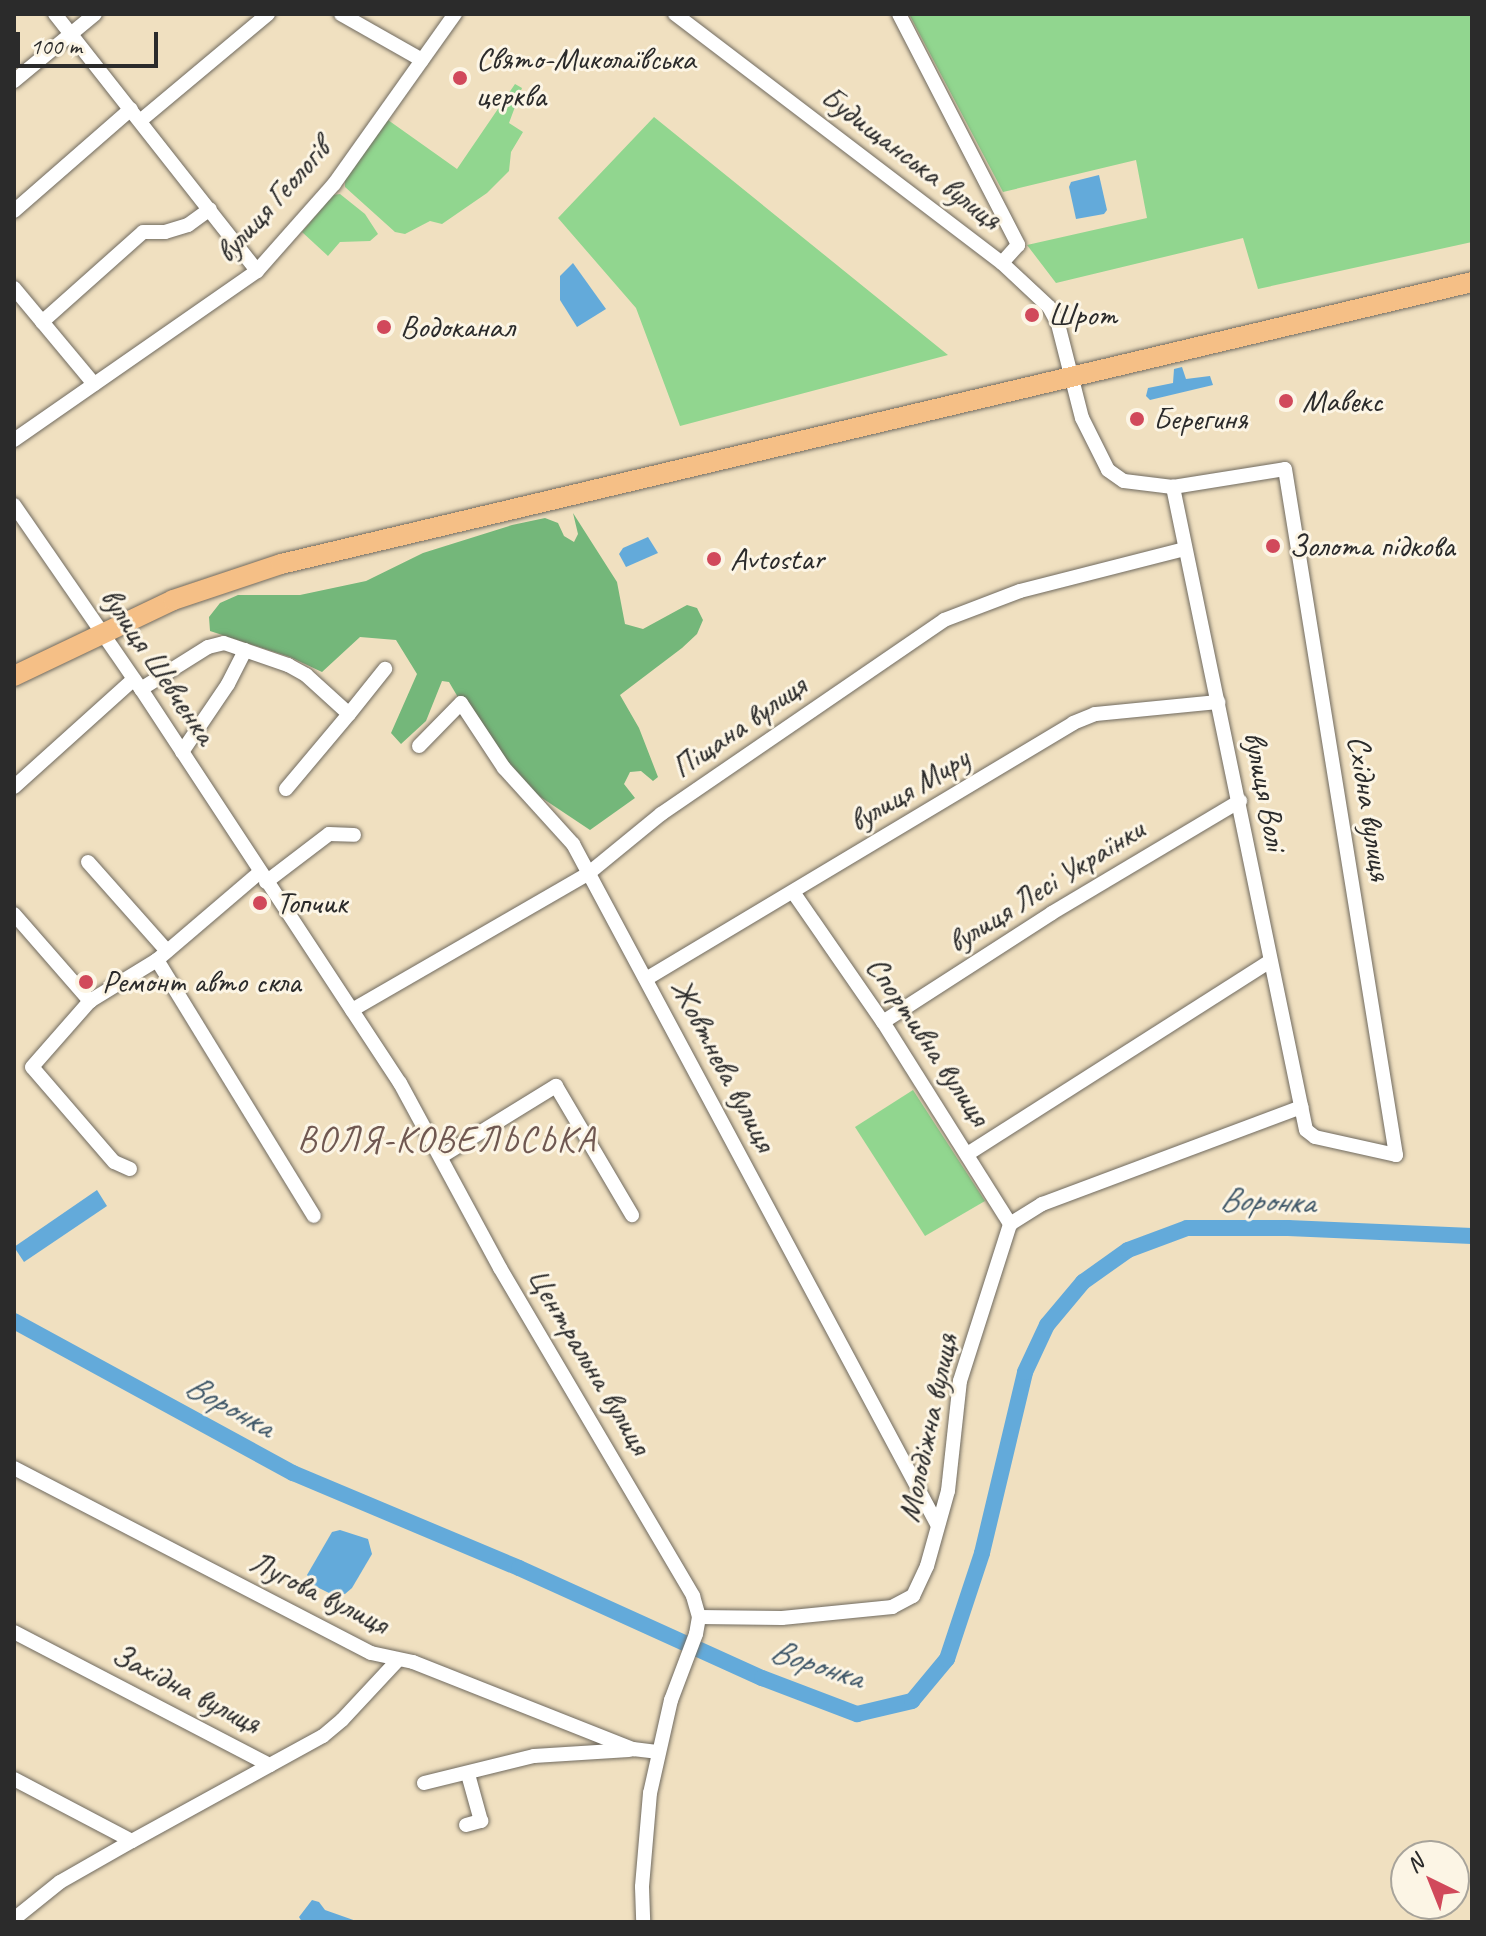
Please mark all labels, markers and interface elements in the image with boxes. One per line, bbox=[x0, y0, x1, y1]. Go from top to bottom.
scale bar bbox=[20, 16, 162, 66]
text: 100 m bbox=[30, 31, 82, 61]
place label: Свято-Миколаївська церква bbox=[476, 41, 696, 116]
marker: Свято-Миколаївська церква bbox=[451, 69, 469, 87]
street label: Будищанська вулиця bbox=[812, 77, 1010, 239]
street label: вулиця Геологів bbox=[207, 131, 339, 271]
place label: Шрот bbox=[1048, 296, 1117, 334]
marker: Шрот bbox=[1023, 306, 1041, 324]
place label: Водоканал bbox=[400, 308, 515, 346]
marker: Водоканал bbox=[375, 318, 393, 336]
place label: Мавекс bbox=[1302, 382, 1383, 420]
marker: Мавекс bbox=[1277, 392, 1295, 410]
place label: Берегиня bbox=[1153, 400, 1247, 438]
marker: Берегиня bbox=[1128, 410, 1146, 428]
place label: Золота підкова bbox=[1289, 527, 1455, 565]
marker: Золота підкова bbox=[1264, 537, 1282, 555]
place label: Avtostar bbox=[730, 540, 824, 578]
marker: Avtostar bbox=[705, 550, 723, 568]
street label: вулиця Шевченка bbox=[92, 580, 224, 752]
street label: Піщана вулиця bbox=[664, 666, 814, 788]
street label: вулиця Волі bbox=[1235, 728, 1295, 854]
street label: Східна вулиця bbox=[1339, 732, 1399, 884]
street label: вулиця Миру bbox=[842, 739, 976, 841]
street label: вулиця Лесі Українки bbox=[941, 810, 1151, 962]
place label: Топчик bbox=[276, 884, 348, 922]
marker: Топчик bbox=[251, 894, 269, 912]
street label: Спортивна вулиця bbox=[858, 950, 998, 1132]
place label: Ремонт авто скла bbox=[102, 963, 303, 1001]
marker: Ремонт авто скла bbox=[77, 973, 95, 991]
street label: Жовтнева вулиця bbox=[662, 973, 784, 1157]
district label: ВОЛЯ-КОВЕЛЬСЬКА bbox=[298, 1118, 596, 1162]
water label: Воронка bbox=[1219, 1178, 1315, 1222]
street label: Центральна вулиця bbox=[518, 1261, 660, 1461]
street label: Молодіжна вулиця bbox=[889, 1330, 967, 1526]
water label: Воронка bbox=[179, 1364, 281, 1446]
street label: Лугова вулиця bbox=[244, 1543, 394, 1643]
water label: Воронка bbox=[766, 1629, 868, 1697]
street label: Західна вулиця bbox=[105, 1635, 267, 1743]
north arrow bbox=[1390, 1840, 1470, 1920]
text: N bbox=[1400, 1849, 1430, 1879]

